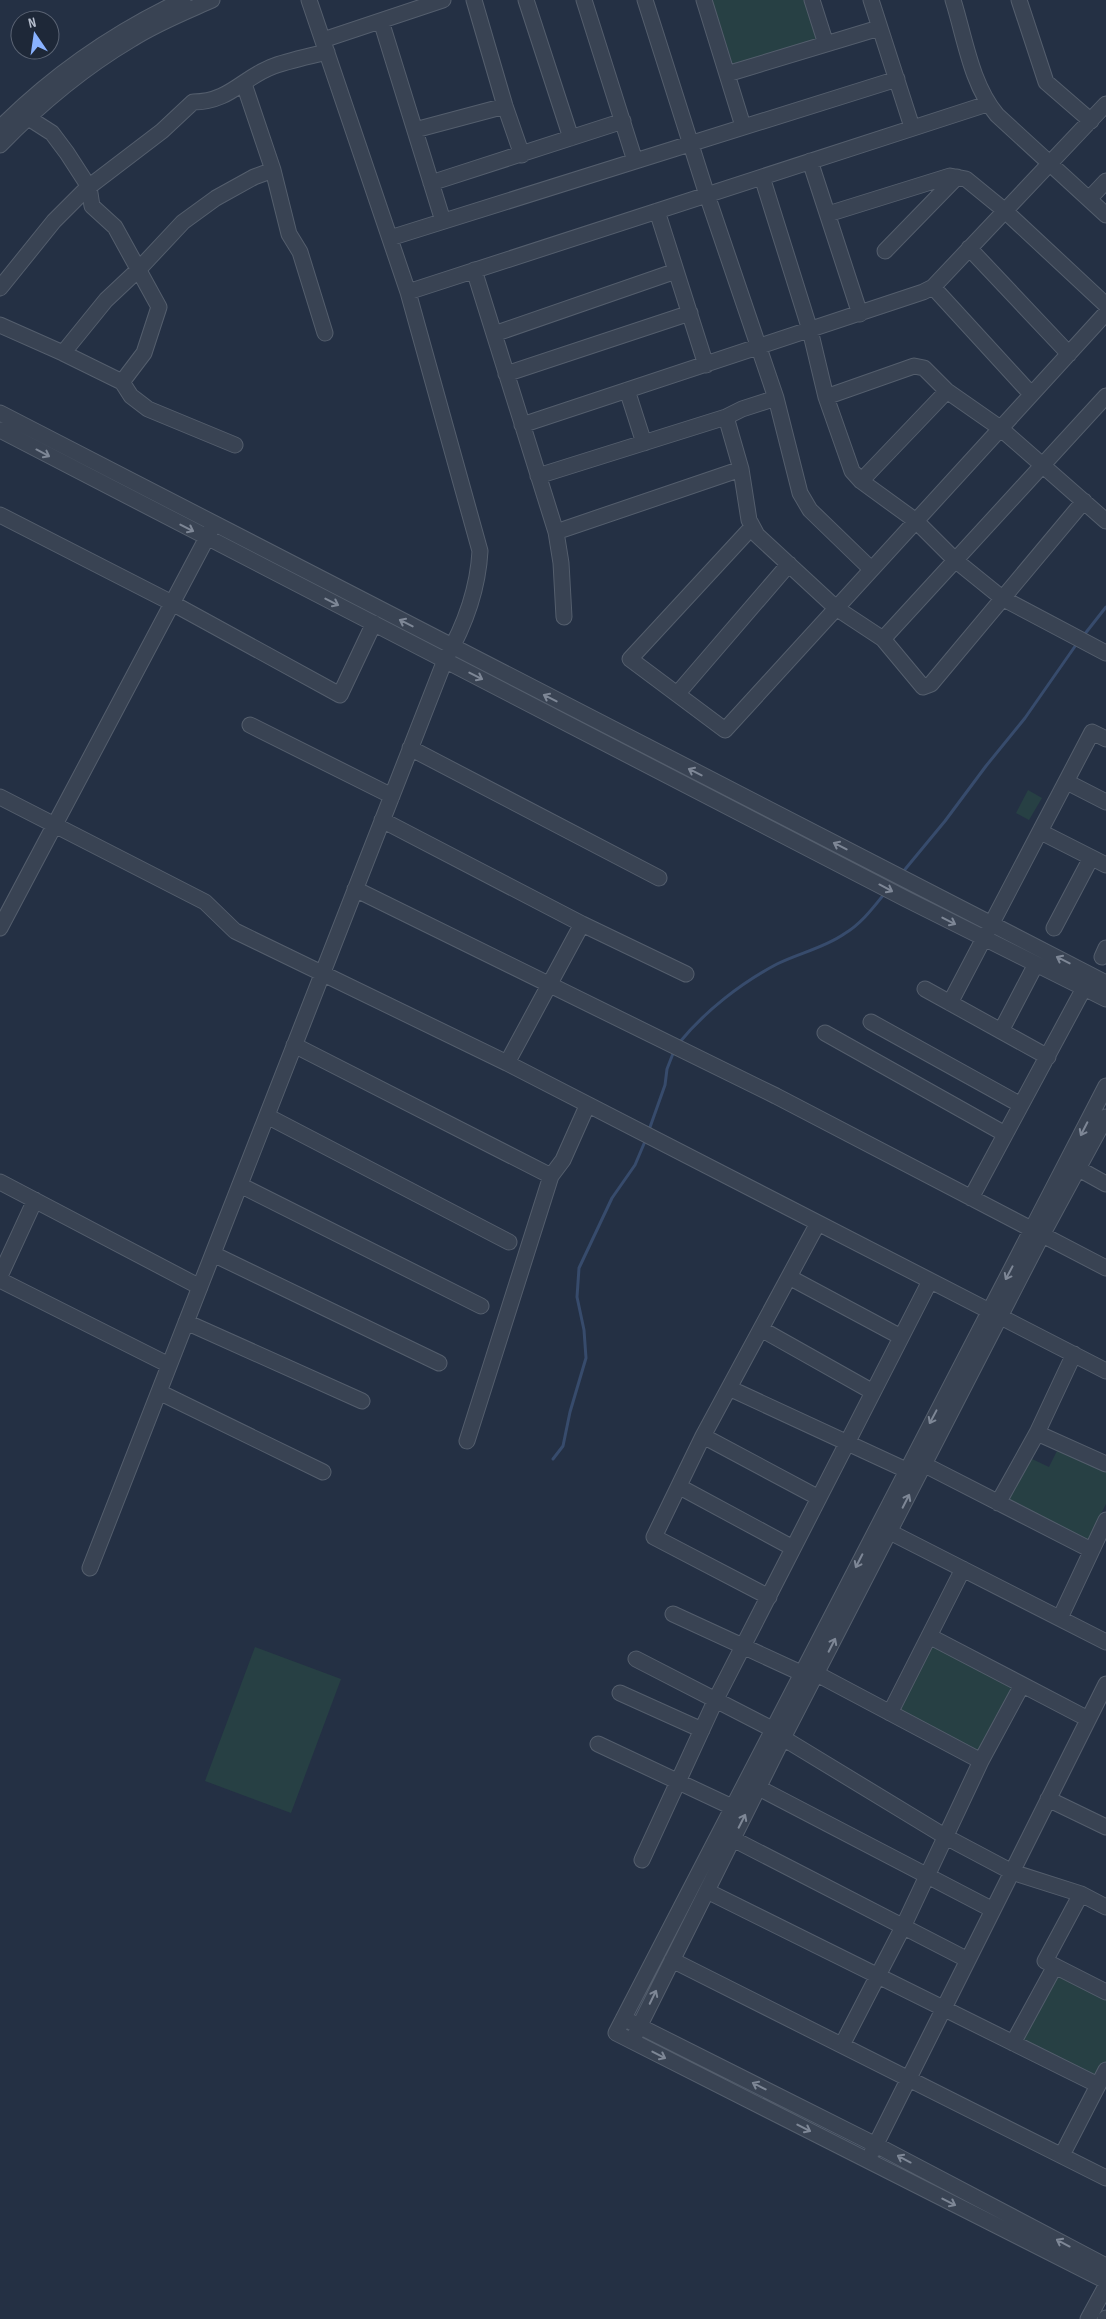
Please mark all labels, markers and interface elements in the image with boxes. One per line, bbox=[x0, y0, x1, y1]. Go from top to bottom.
north arrow bbox=[10, 10, 60, 60]
text: N bbox=[27, 14, 38, 32]
one-way arrow bbox=[35, 449, 50, 458]
one-way arrow bbox=[179, 524, 194, 533]
one-way arrow bbox=[324, 598, 339, 607]
one-way arrow bbox=[399, 618, 414, 627]
one-way arrow bbox=[469, 671, 484, 681]
one-way arrow bbox=[543, 693, 558, 703]
one-way arrow bbox=[688, 767, 703, 776]
one-way arrow bbox=[832, 841, 847, 851]
one-way arrow bbox=[878, 883, 893, 893]
one-way arrow bbox=[941, 916, 956, 926]
one-way arrow bbox=[1055, 955, 1070, 965]
one-way arrow bbox=[1079, 1121, 1088, 1136]
one-way arrow bbox=[1004, 1265, 1013, 1280]
one-way arrow bbox=[928, 1409, 937, 1424]
one-way arrow bbox=[901, 1493, 911, 1508]
one-way arrow bbox=[854, 1554, 864, 1569]
one-way arrow bbox=[828, 1638, 837, 1653]
one-way arrow bbox=[738, 1814, 747, 1829]
one-way arrow bbox=[649, 1990, 658, 2005]
one-way arrow bbox=[652, 2050, 667, 2060]
one-way arrow bbox=[751, 2081, 766, 2091]
one-way arrow bbox=[797, 2123, 812, 2133]
one-way arrow bbox=[896, 2154, 911, 2164]
one-way arrow bbox=[942, 2197, 957, 2207]
one-way arrow bbox=[1056, 2238, 1071, 2247]

